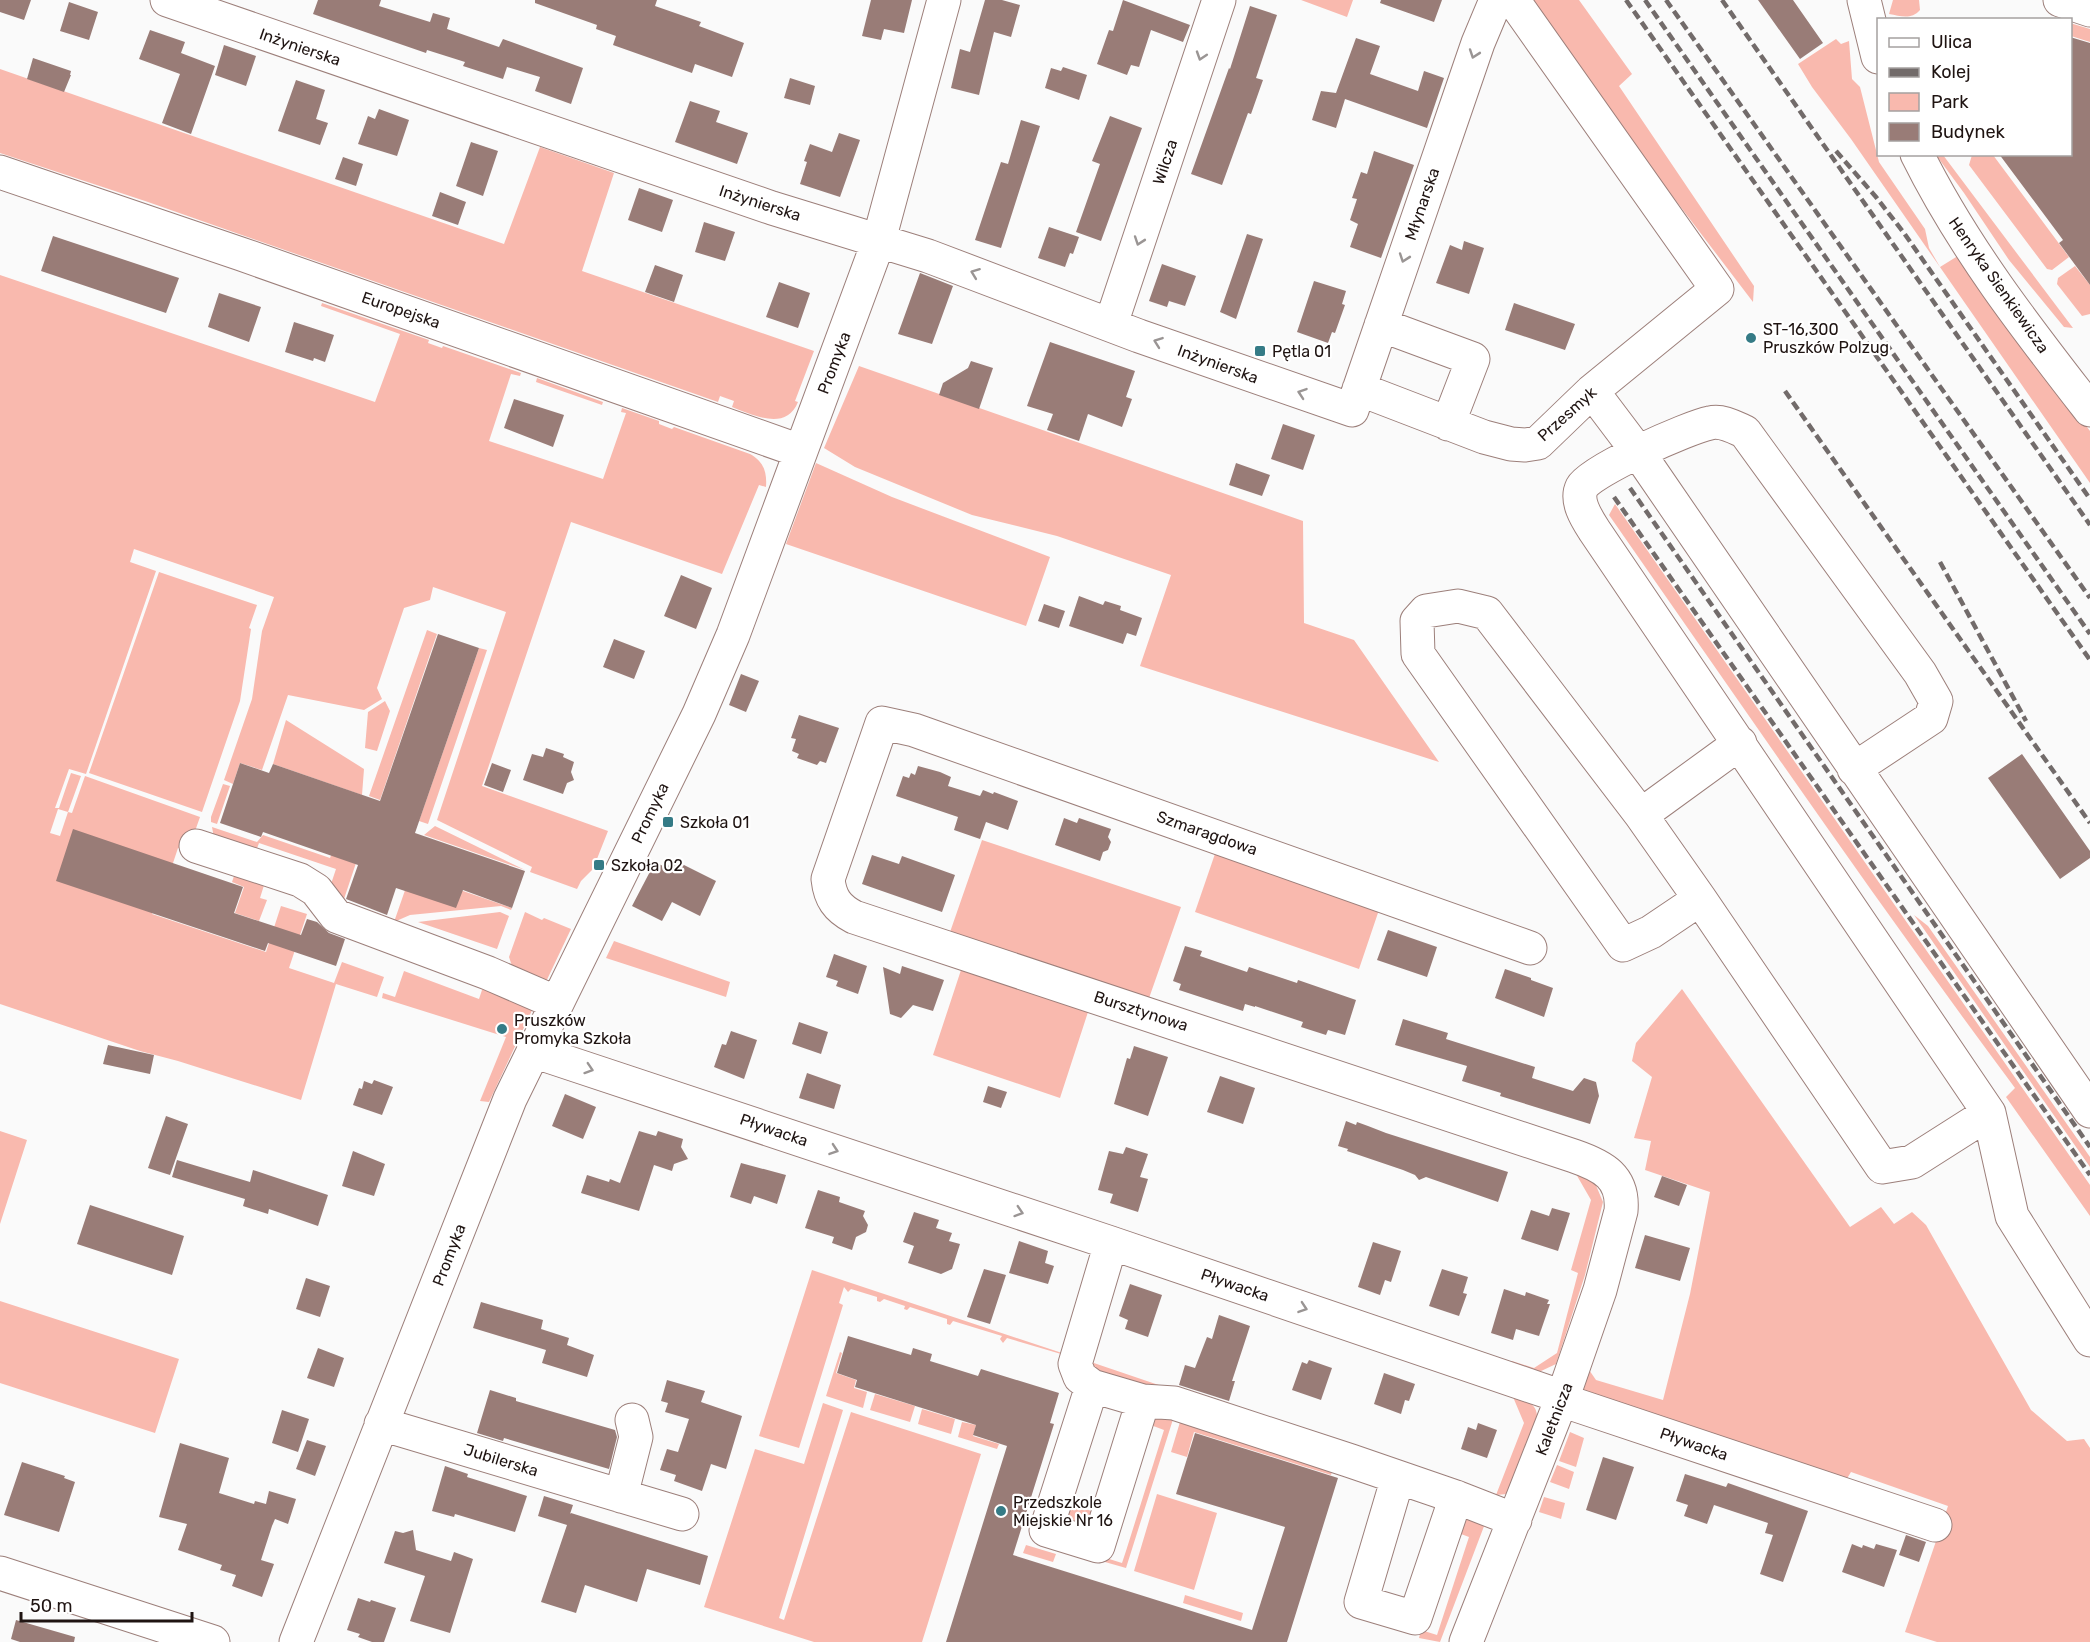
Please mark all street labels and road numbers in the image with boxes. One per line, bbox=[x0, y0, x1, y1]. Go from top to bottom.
street label: Inżynierska bbox=[257, 24, 343, 70]
street label: Wilcza bbox=[1149, 137, 1181, 187]
street label: Młynarska bbox=[1401, 165, 1443, 243]
street label: Inżynierska bbox=[717, 181, 803, 225]
street label: Henryka Sienkiewicza bbox=[1945, 213, 2053, 357]
street label: Europejska bbox=[359, 288, 443, 332]
street label: Promyka bbox=[813, 329, 855, 397]
street label: Inżynierska bbox=[1175, 341, 1261, 387]
street label: Przesmyk bbox=[1534, 382, 1601, 445]
street label: Promyka bbox=[627, 780, 673, 846]
street label: Szmaragdowa bbox=[1154, 807, 1260, 859]
street label: Bursztynowa bbox=[1092, 987, 1190, 1035]
street label: Pływacka bbox=[737, 1110, 811, 1150]
street label: Promyka bbox=[428, 1221, 470, 1289]
street label: Pływacka bbox=[1198, 1265, 1272, 1305]
street label: Kaletnicza bbox=[1531, 1380, 1577, 1458]
street label: Pływacka bbox=[1657, 1424, 1731, 1464]
street label: Jubilerska bbox=[461, 1440, 541, 1480]

